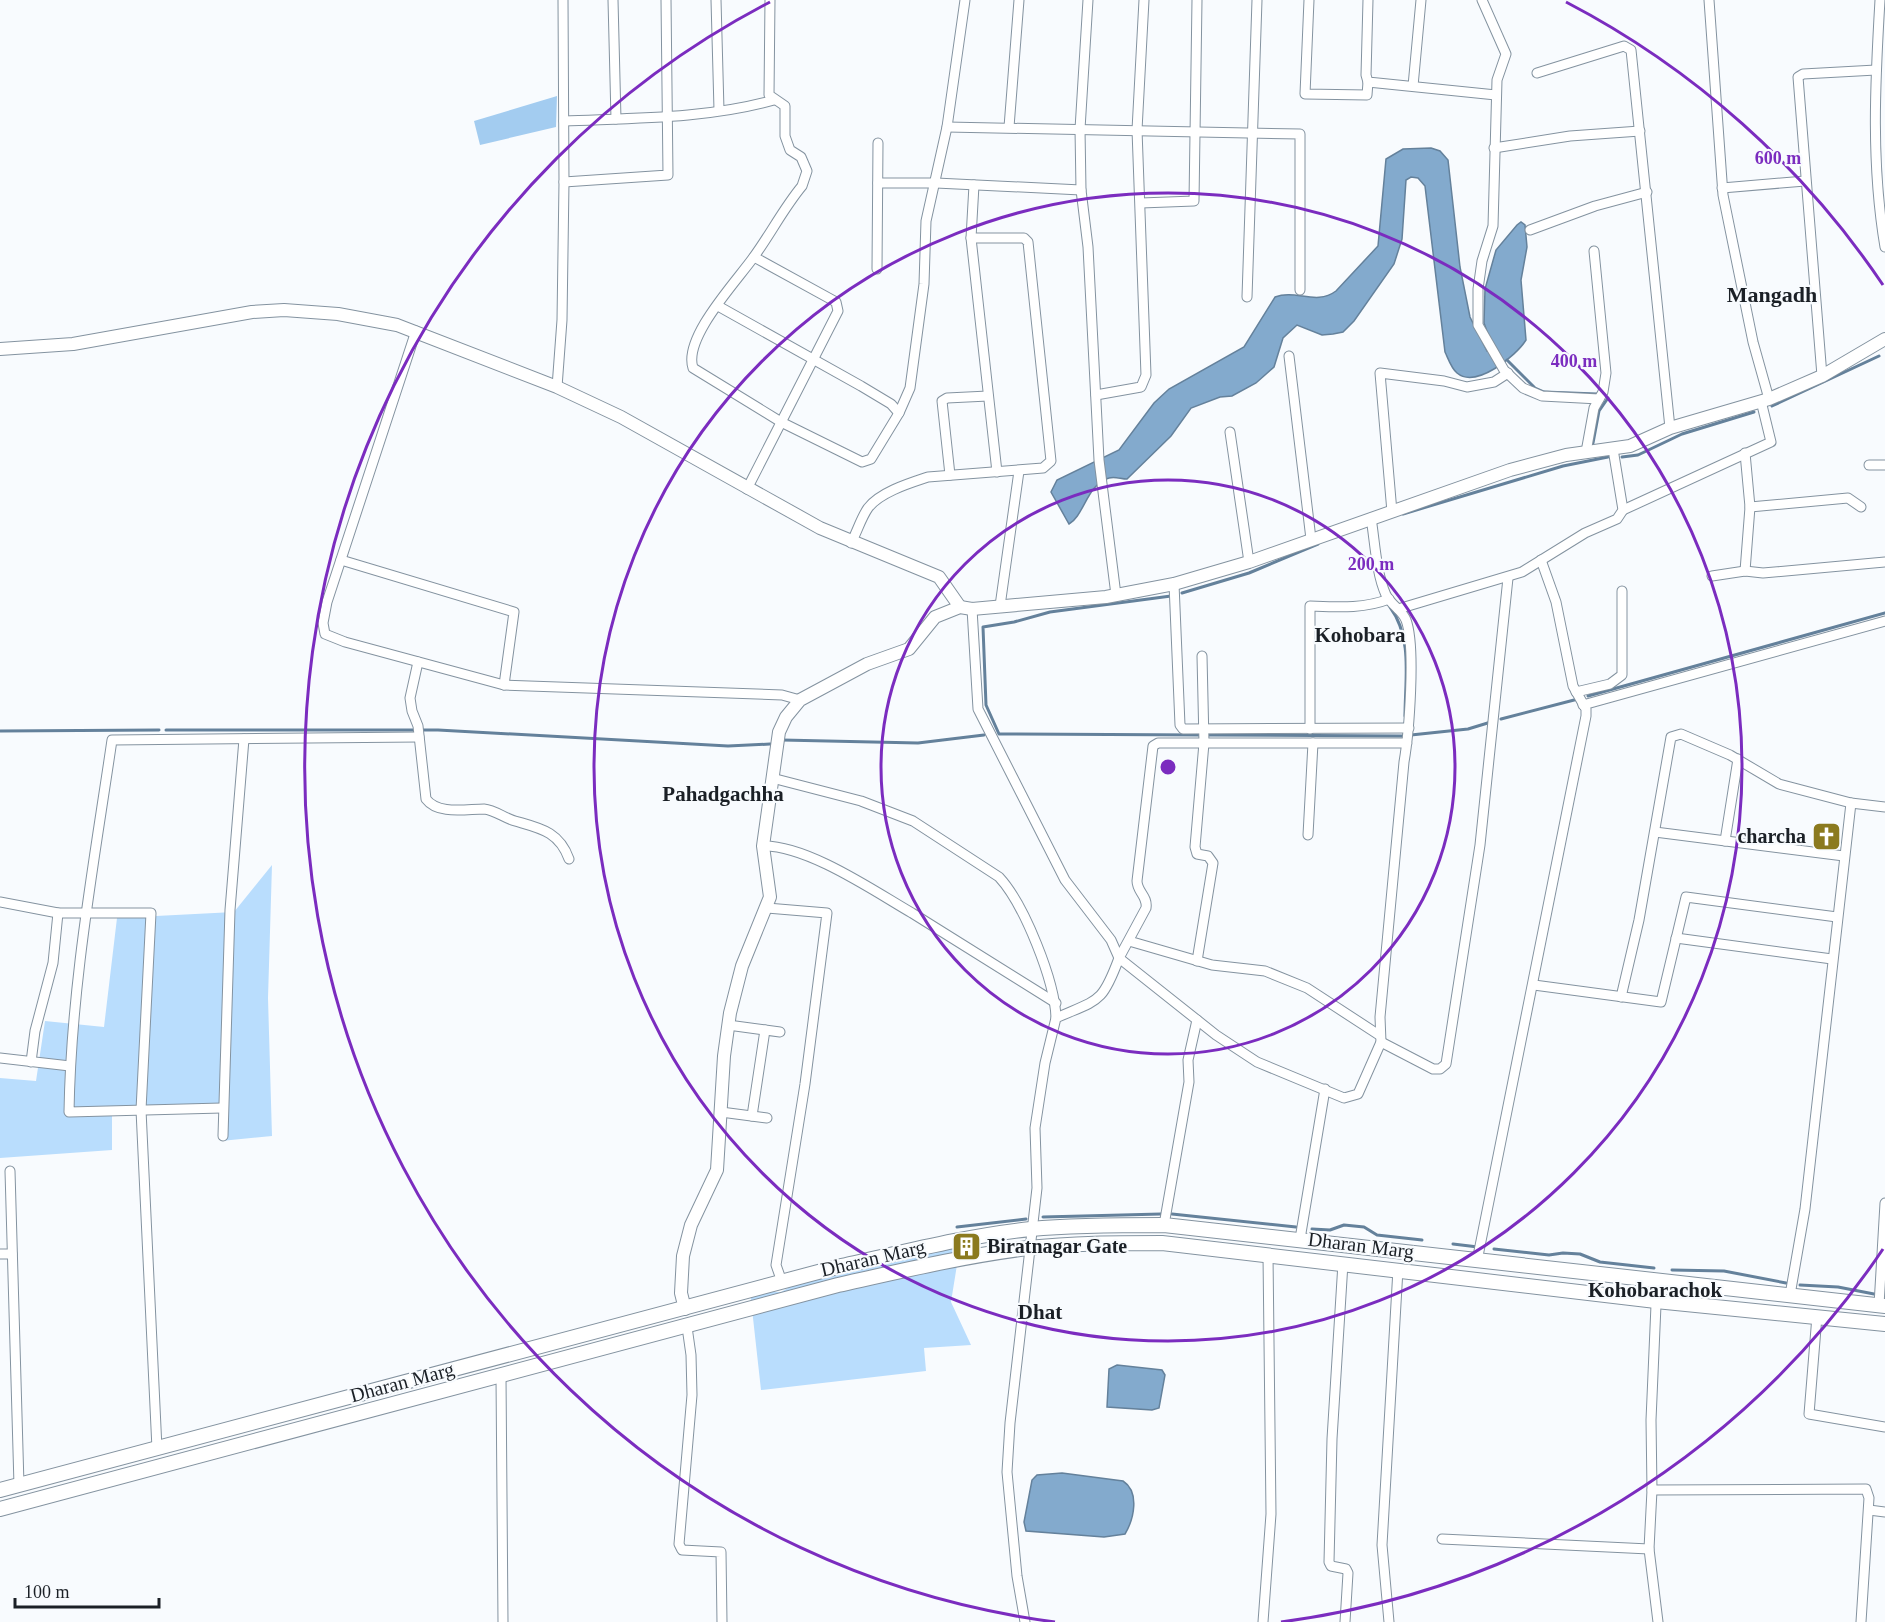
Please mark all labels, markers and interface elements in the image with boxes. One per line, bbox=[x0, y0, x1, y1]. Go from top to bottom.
text: 600 m bbox=[1755, 148, 1801, 168]
district label: Mangadh bbox=[1727, 282, 1817, 307]
text: 400 m bbox=[1551, 351, 1597, 371]
text: 200 m bbox=[1348, 554, 1394, 574]
district label: Kohobara bbox=[1314, 623, 1406, 647]
centre of rings bbox=[1158, 757, 1178, 777]
district label: Pahadgachha bbox=[662, 782, 784, 806]
church icon: charcha bbox=[1811, 820, 1843, 852]
place label: charcha bbox=[1737, 825, 1806, 847]
street label: Dharan Marg bbox=[1307, 1228, 1415, 1263]
building icon: Biratnagar Gate bbox=[950, 1230, 982, 1262]
street label: Dharan Marg bbox=[818, 1235, 928, 1282]
place label: Biratnagar Gate bbox=[987, 1235, 1127, 1258]
district label: Kohobarachok bbox=[1588, 1278, 1722, 1302]
district label: Dhat bbox=[1018, 1300, 1062, 1324]
street label: Dharan Marg bbox=[348, 1358, 457, 1407]
scale bar bbox=[15, 1571, 159, 1609]
text: 100 m bbox=[24, 1582, 70, 1602]

